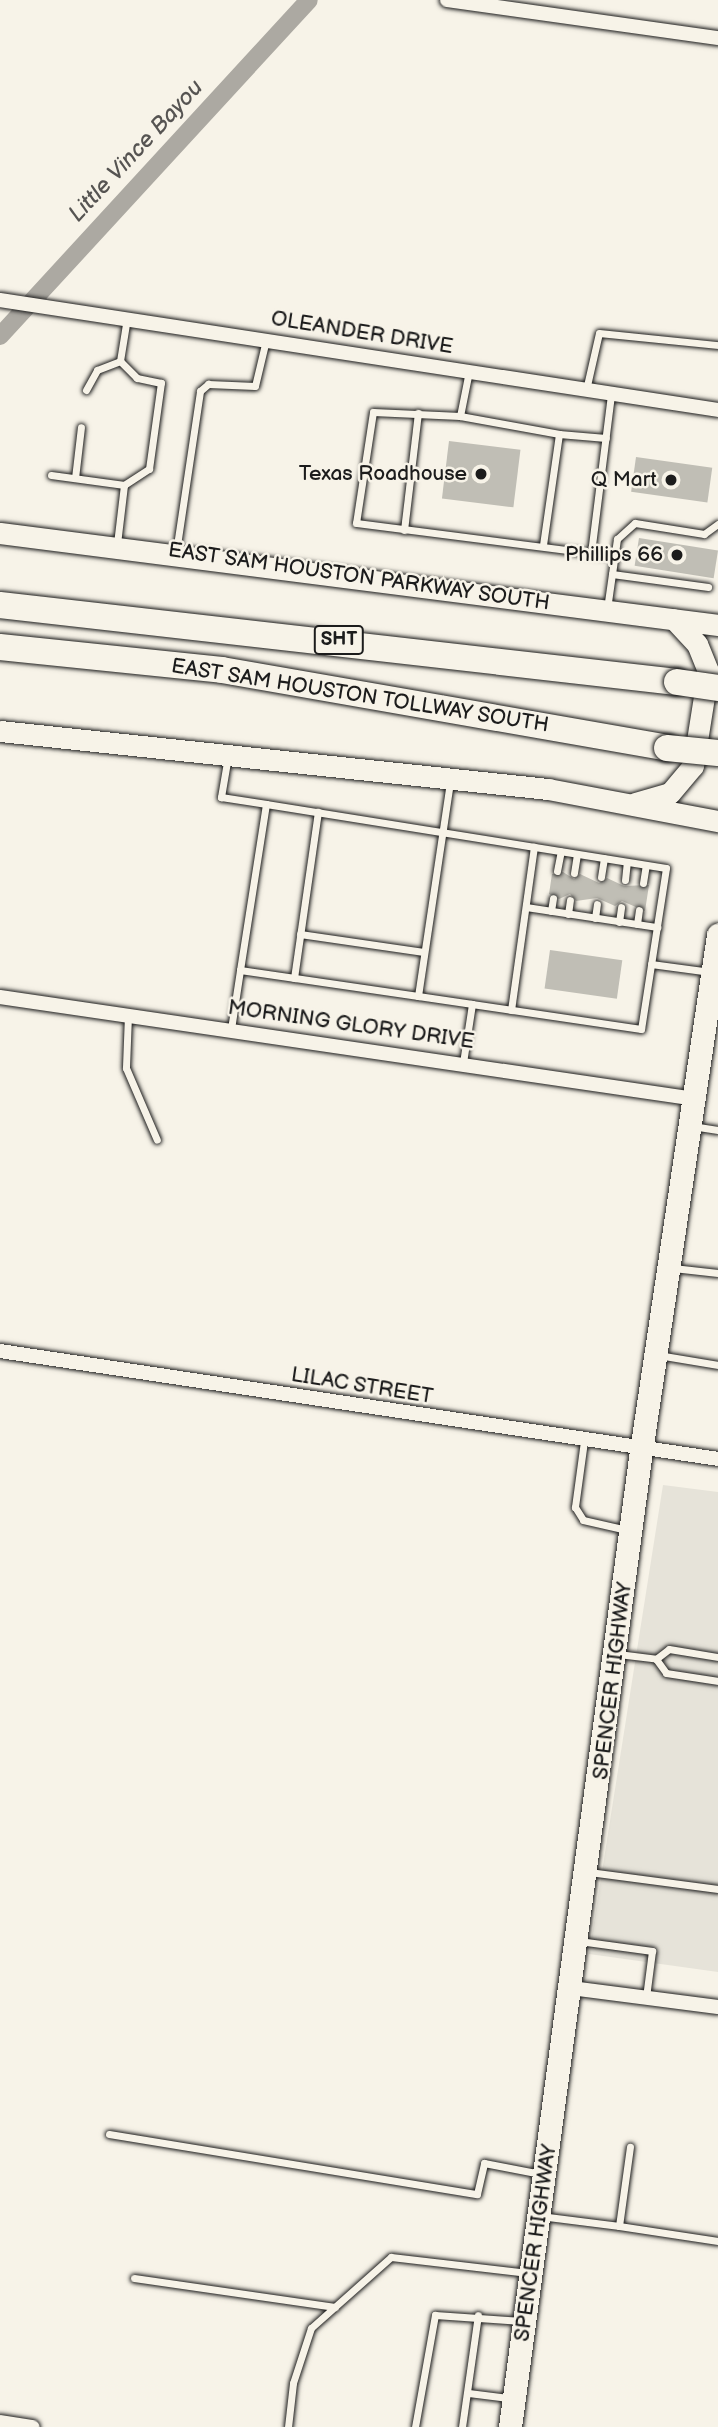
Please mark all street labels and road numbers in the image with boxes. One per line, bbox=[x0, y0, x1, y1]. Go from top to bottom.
street label: OLEANDER DRIVE bbox=[269, 306, 455, 360]
street label: EAST SAM HOUSTON PARKWAY SOUTH bbox=[166, 538, 552, 616]
road number: SHT bbox=[313, 624, 365, 656]
street label: EAST SAM HOUSTON TOLLWAY SOUTH bbox=[169, 654, 551, 738]
street label: MORNING GLORY DRIVE bbox=[226, 995, 476, 1055]
street label: LILAC STREET bbox=[289, 1362, 435, 1410]
street label: SPENCER HIGHWAY bbox=[588, 1581, 638, 1781]
street label: SPENCER HIGHWAY bbox=[510, 2143, 562, 2343]

